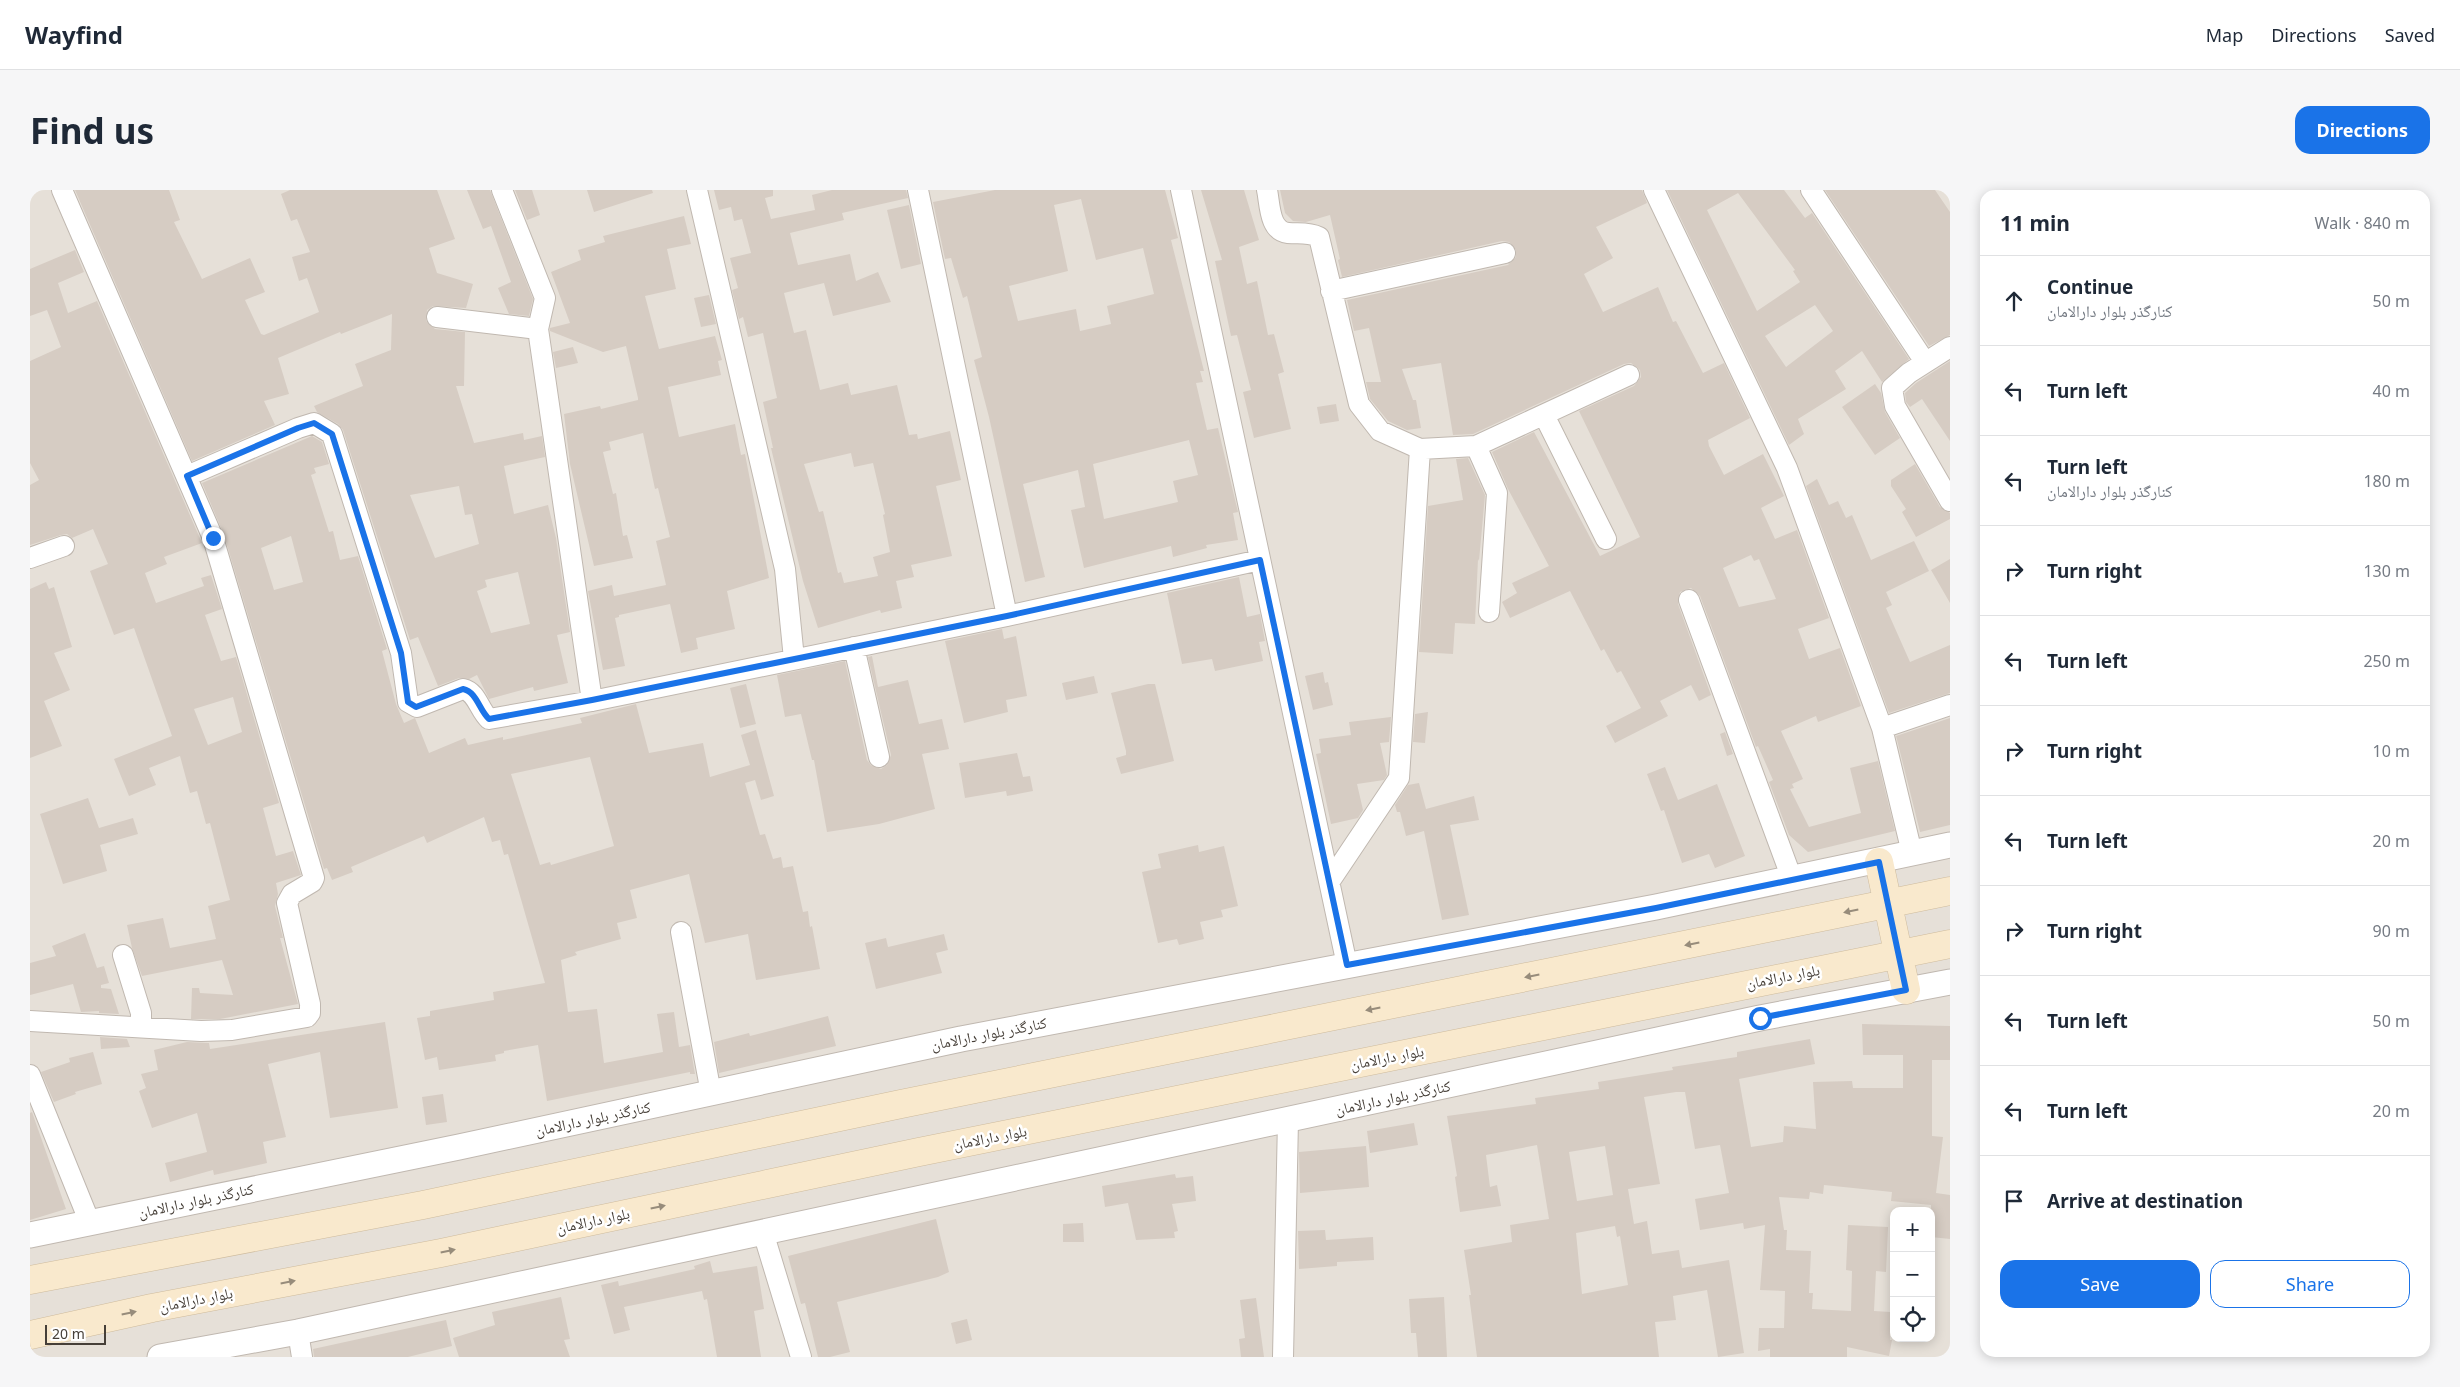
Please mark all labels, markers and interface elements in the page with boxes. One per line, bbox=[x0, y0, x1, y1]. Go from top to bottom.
text: Wayfind bbox=[25, 18, 123, 51]
text: Map bbox=[2206, 23, 2243, 47]
text: Directions bbox=[2271, 23, 2357, 47]
text: Saved bbox=[2385, 23, 2435, 47]
button: Directions bbox=[2295, 106, 2430, 154]
text: Find us bbox=[30, 107, 154, 154]
text: 11 min bbox=[2000, 209, 2070, 237]
text: Walk · 840 m bbox=[2315, 212, 2410, 234]
text: Continue bbox=[2047, 274, 2133, 300]
icon: ahead bbox=[2000, 287, 2028, 315]
text: 50 m bbox=[2373, 290, 2410, 312]
text: کنارگذر بلوار دارالامان bbox=[2047, 300, 2172, 322]
icon: left bbox=[2000, 377, 2028, 405]
text: Turn left bbox=[2047, 378, 2128, 404]
text: 40 m bbox=[2373, 380, 2410, 402]
text: Turn left bbox=[2047, 454, 2128, 480]
icon: left bbox=[2000, 467, 2028, 495]
text: 180 m bbox=[2363, 470, 2410, 492]
text: کنارگذر بلوار دارالامان bbox=[2047, 480, 2172, 502]
route end bbox=[202, 527, 225, 550]
icon: right bbox=[2000, 557, 2028, 585]
text: Turn right bbox=[2047, 558, 2142, 584]
text: 130 m bbox=[2363, 560, 2410, 582]
icon: left bbox=[2000, 647, 2028, 675]
text: Turn left bbox=[2047, 648, 2128, 674]
text: 250 m bbox=[2363, 650, 2410, 672]
icon: right bbox=[2000, 737, 2028, 765]
text: Turn right bbox=[2047, 738, 2142, 764]
text: 10 m bbox=[2373, 740, 2410, 762]
icon: left bbox=[2000, 827, 2028, 855]
text: Turn left bbox=[2047, 828, 2128, 854]
text: 20 m bbox=[2373, 830, 2410, 852]
one-way arrow bbox=[1842, 907, 1858, 915]
icon: right bbox=[2000, 917, 2028, 945]
text: Turn right bbox=[2047, 918, 2142, 944]
text: 90 m bbox=[2373, 920, 2410, 942]
one-way arrow bbox=[1684, 940, 1699, 948]
street label: بلوار دارالامان bbox=[1744, 959, 1821, 994]
one-way arrow bbox=[1524, 973, 1540, 981]
one-way arrow bbox=[1365, 1005, 1381, 1013]
route start bbox=[1749, 1007, 1772, 1030]
icon: left bbox=[2000, 1007, 2028, 1035]
text: Turn left bbox=[2047, 1008, 2128, 1034]
text: 50 m bbox=[2373, 1010, 2410, 1032]
street label: کنارگذر بلوار دارالامان bbox=[929, 1012, 1049, 1055]
street label: بلوار دارالامان bbox=[1348, 1040, 1425, 1075]
street label: کنارگذر بلوار دارالامان bbox=[1333, 1075, 1453, 1120]
street label: کنارگذر بلوار دارالامان bbox=[533, 1096, 653, 1141]
icon: left bbox=[2000, 1097, 2028, 1125]
text: Turn left bbox=[2047, 1098, 2128, 1124]
text: 20 m bbox=[2373, 1100, 2410, 1122]
street label: بلوار دارالامان bbox=[951, 1120, 1028, 1155]
street label: کنارگذر بلوار دارالامان bbox=[136, 1178, 256, 1223]
icon: arrive bbox=[2000, 1187, 2028, 1215]
text: Arrive at destination bbox=[2047, 1188, 2243, 1214]
street label: بلوار دارالامان bbox=[554, 1203, 631, 1239]
one-way arrow bbox=[651, 1203, 666, 1211]
map controls bbox=[1890, 1207, 1935, 1342]
button: + bbox=[1890, 1207, 1935, 1252]
one-way arrow bbox=[440, 1247, 455, 1255]
button: − bbox=[1890, 1252, 1935, 1297]
button: Save bbox=[2000, 1260, 2200, 1308]
button: Share bbox=[2210, 1260, 2410, 1308]
one-way arrow bbox=[281, 1278, 296, 1286]
street label: بلوار دارالامان bbox=[157, 1282, 234, 1317]
button: locate bbox=[1890, 1297, 1935, 1342]
one-way arrow bbox=[121, 1309, 137, 1317]
scale bar bbox=[45, 1322, 106, 1345]
text: 20 m bbox=[52, 1324, 85, 1343]

